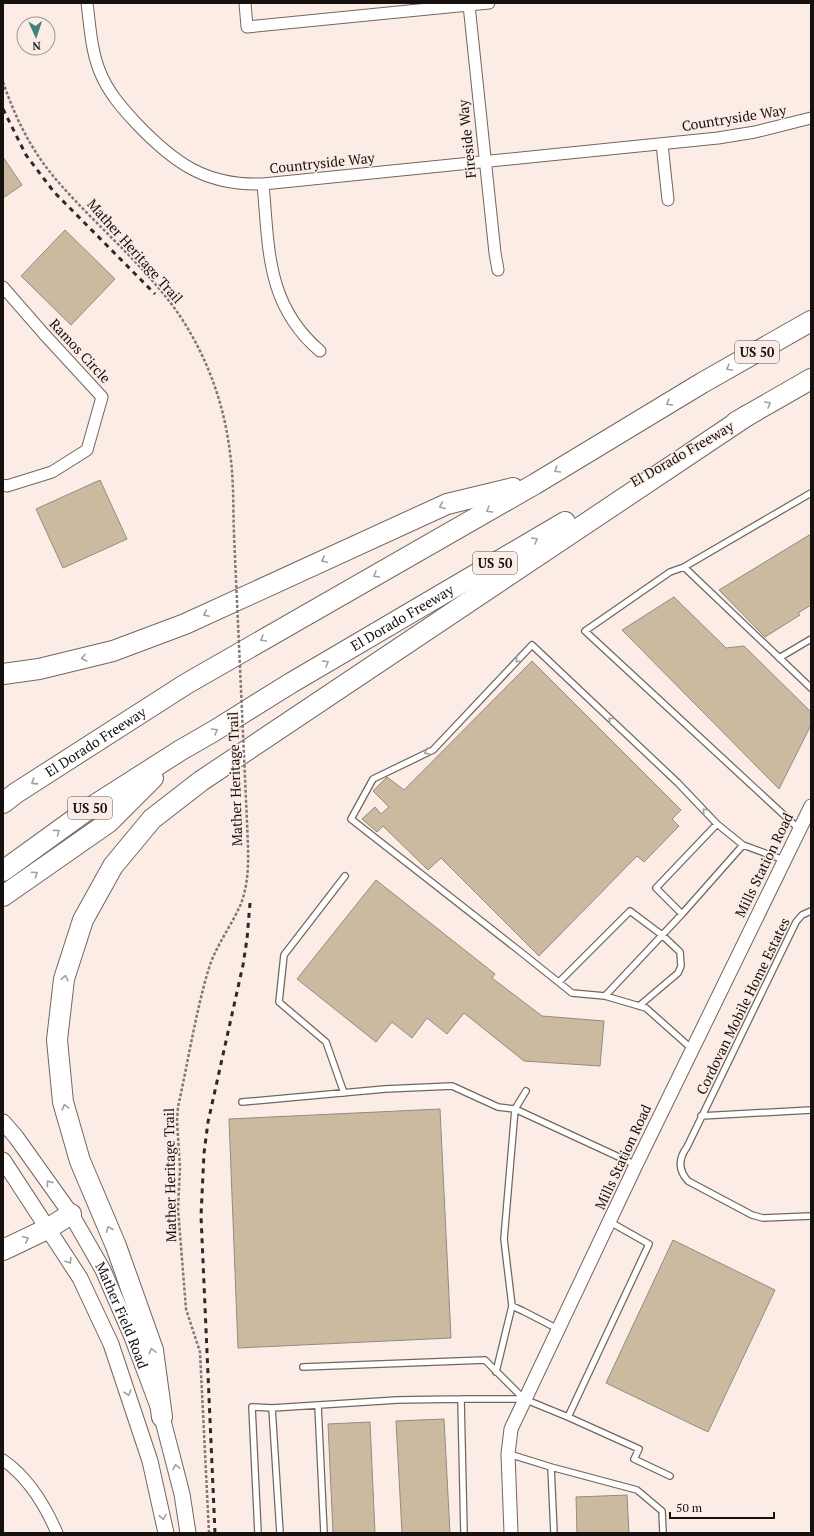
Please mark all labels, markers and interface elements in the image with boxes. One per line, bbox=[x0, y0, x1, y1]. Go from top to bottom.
north arrow bbox=[16, 16, 56, 56]
text: N bbox=[31, 39, 41, 53]
street label: Fireside Way bbox=[453, 98, 480, 179]
street label: Countryside Way bbox=[680, 100, 788, 135]
street label: Countryside Way bbox=[269, 147, 376, 177]
street label: Mather Heritage Trail bbox=[83, 194, 187, 307]
street label: Ramos Circle bbox=[46, 314, 115, 387]
road number: US 50 bbox=[735, 341, 779, 363]
one-way arrow bbox=[726, 364, 733, 371]
one-way arrow bbox=[666, 399, 673, 406]
one-way arrow bbox=[764, 401, 771, 408]
street label: El Dorado Freeway bbox=[627, 416, 738, 491]
one-way arrow bbox=[554, 465, 561, 473]
one-way arrow bbox=[439, 501, 447, 509]
one-way arrow bbox=[486, 505, 493, 512]
one-way arrow bbox=[531, 538, 538, 545]
road number: US 50 bbox=[473, 552, 517, 574]
one-way arrow bbox=[321, 555, 329, 563]
one-way arrow bbox=[373, 570, 380, 577]
street label: El Dorado Freeway bbox=[347, 579, 458, 655]
one-way arrow bbox=[203, 609, 210, 617]
one-way arrow bbox=[260, 635, 267, 642]
one-way arrow bbox=[81, 653, 88, 662]
one-way arrow bbox=[515, 655, 522, 663]
one-way arrow bbox=[322, 660, 329, 667]
street label: El Dorado Freeway bbox=[41, 702, 150, 781]
street label: Mather Heritage Trail bbox=[223, 711, 246, 847]
one-way arrow bbox=[608, 717, 616, 725]
one-way arrow bbox=[211, 728, 218, 735]
one-way arrow bbox=[424, 748, 431, 755]
one-way arrow bbox=[31, 777, 38, 784]
road number: US 50 bbox=[68, 797, 112, 819]
one-way arrow bbox=[702, 808, 709, 816]
street label: Mills Station Road bbox=[730, 809, 797, 920]
one-way arrow bbox=[53, 829, 60, 836]
one-way arrow bbox=[31, 871, 38, 879]
street label: Cordovan Mobile Home Estates bbox=[691, 914, 794, 1097]
one-way arrow bbox=[60, 974, 69, 981]
street label: Mills Station Road bbox=[590, 1101, 655, 1213]
one-way arrow bbox=[61, 1103, 69, 1110]
street label: Mather Heritage Trail bbox=[159, 1108, 180, 1242]
one-way arrow bbox=[47, 1180, 54, 1187]
one-way arrow bbox=[105, 1225, 113, 1232]
one-way arrow bbox=[22, 1236, 29, 1244]
one-way arrow bbox=[65, 1257, 72, 1264]
street label: Mather Field Road bbox=[91, 1258, 153, 1371]
one-way arrow bbox=[149, 1348, 157, 1354]
one-way arrow bbox=[123, 1389, 131, 1396]
one-way arrow bbox=[172, 1464, 180, 1470]
scale bar bbox=[670, 1494, 774, 1520]
text: 50 m bbox=[676, 1500, 703, 1515]
one-way arrow bbox=[159, 1514, 167, 1521]

